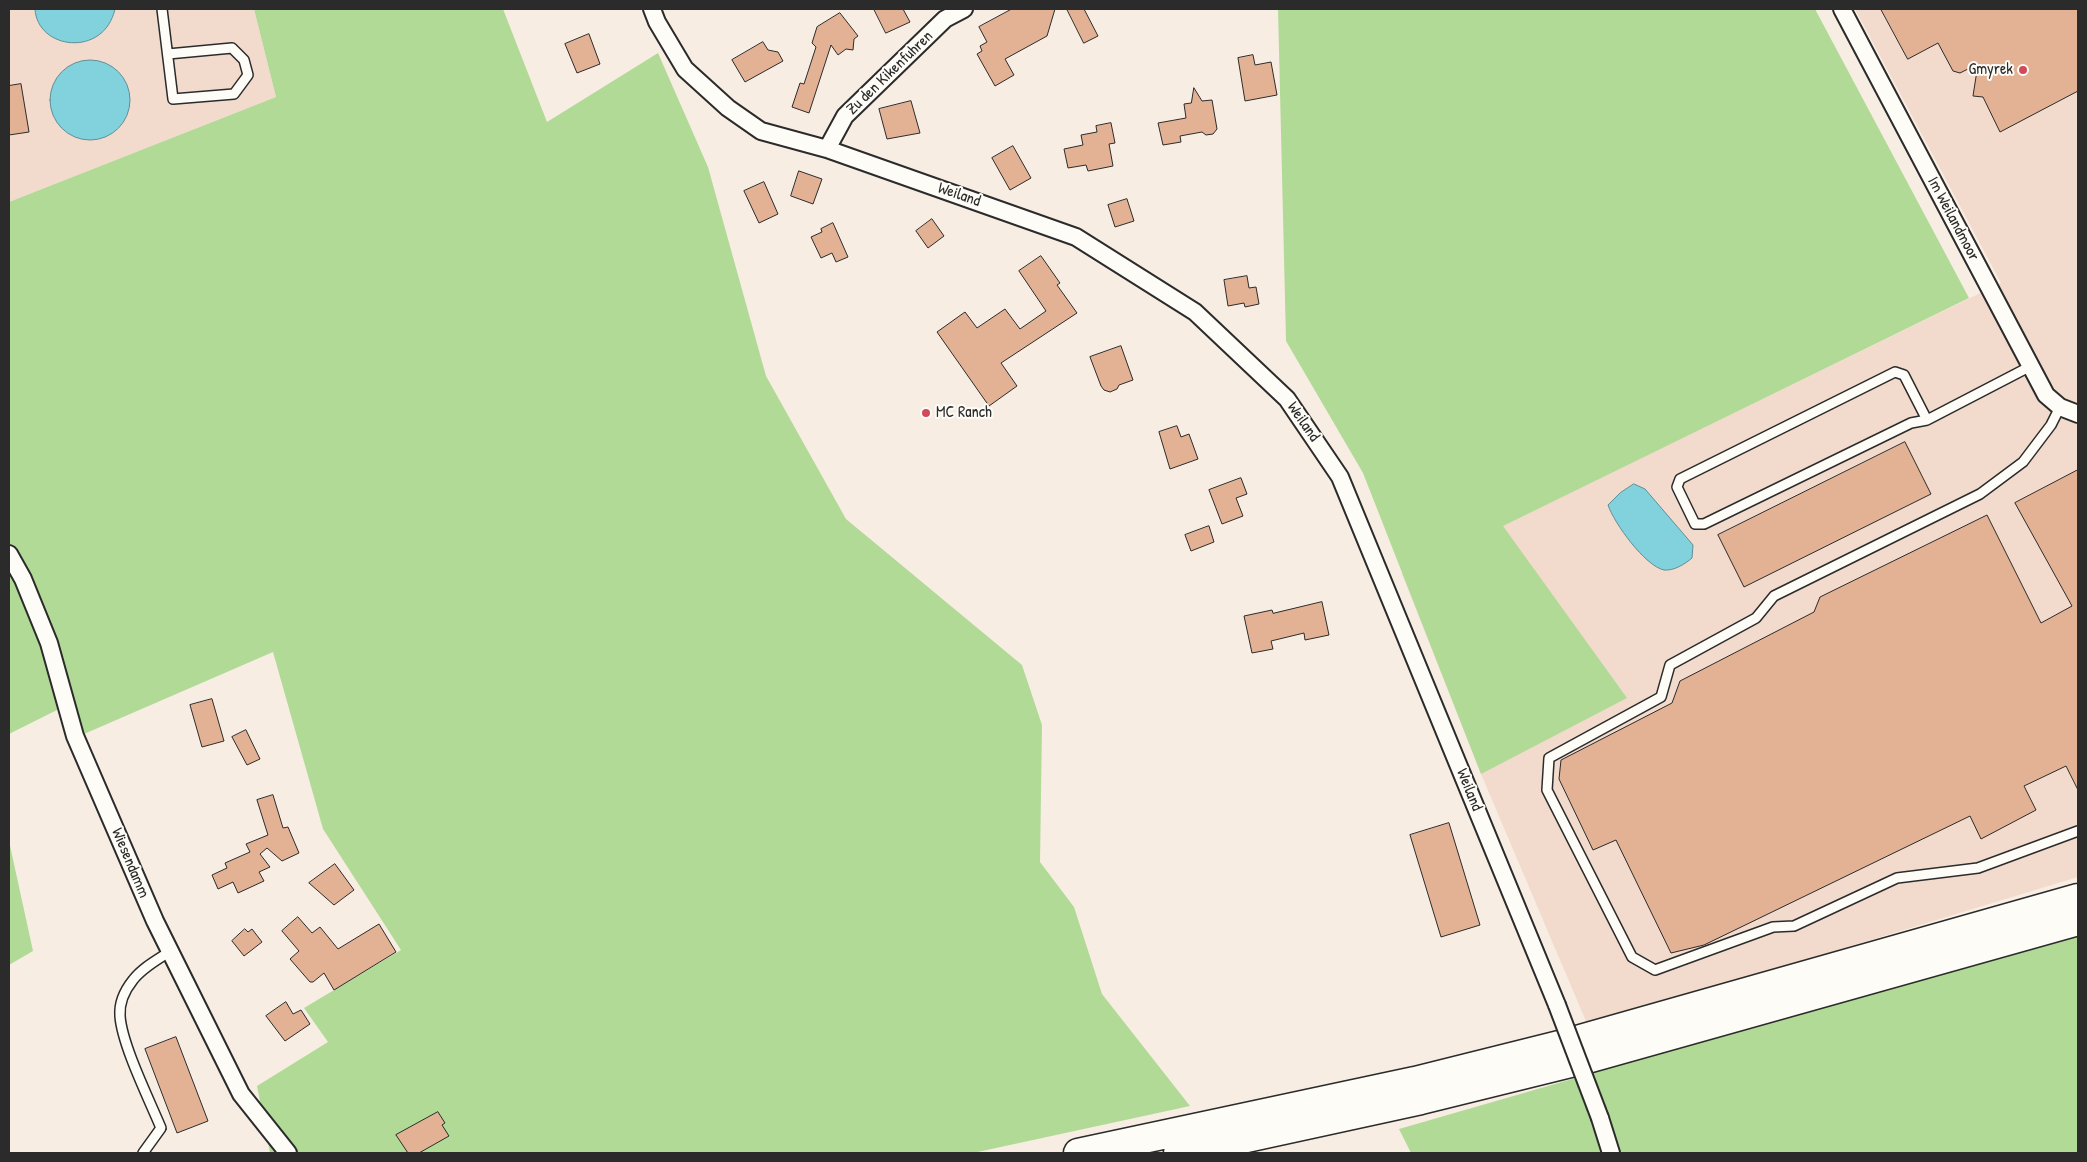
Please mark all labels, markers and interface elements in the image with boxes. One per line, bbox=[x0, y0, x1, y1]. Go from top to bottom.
street label: Zu den Kikenfuhren bbox=[843, 27, 937, 119]
place label: Gmyrek bbox=[1969, 60, 2013, 80]
marker: Gmyrek bbox=[2017, 64, 2029, 76]
street label: Im Weilandmoor bbox=[1923, 174, 1983, 264]
street label: Weiland bbox=[935, 179, 983, 211]
street label: Weiland bbox=[1283, 399, 1323, 445]
place label: MC Ranch bbox=[936, 403, 992, 423]
marker: MC Ranch bbox=[920, 407, 932, 419]
street label: Weiland bbox=[1452, 766, 1486, 814]
street label: Wiesendamm bbox=[107, 825, 153, 901]

